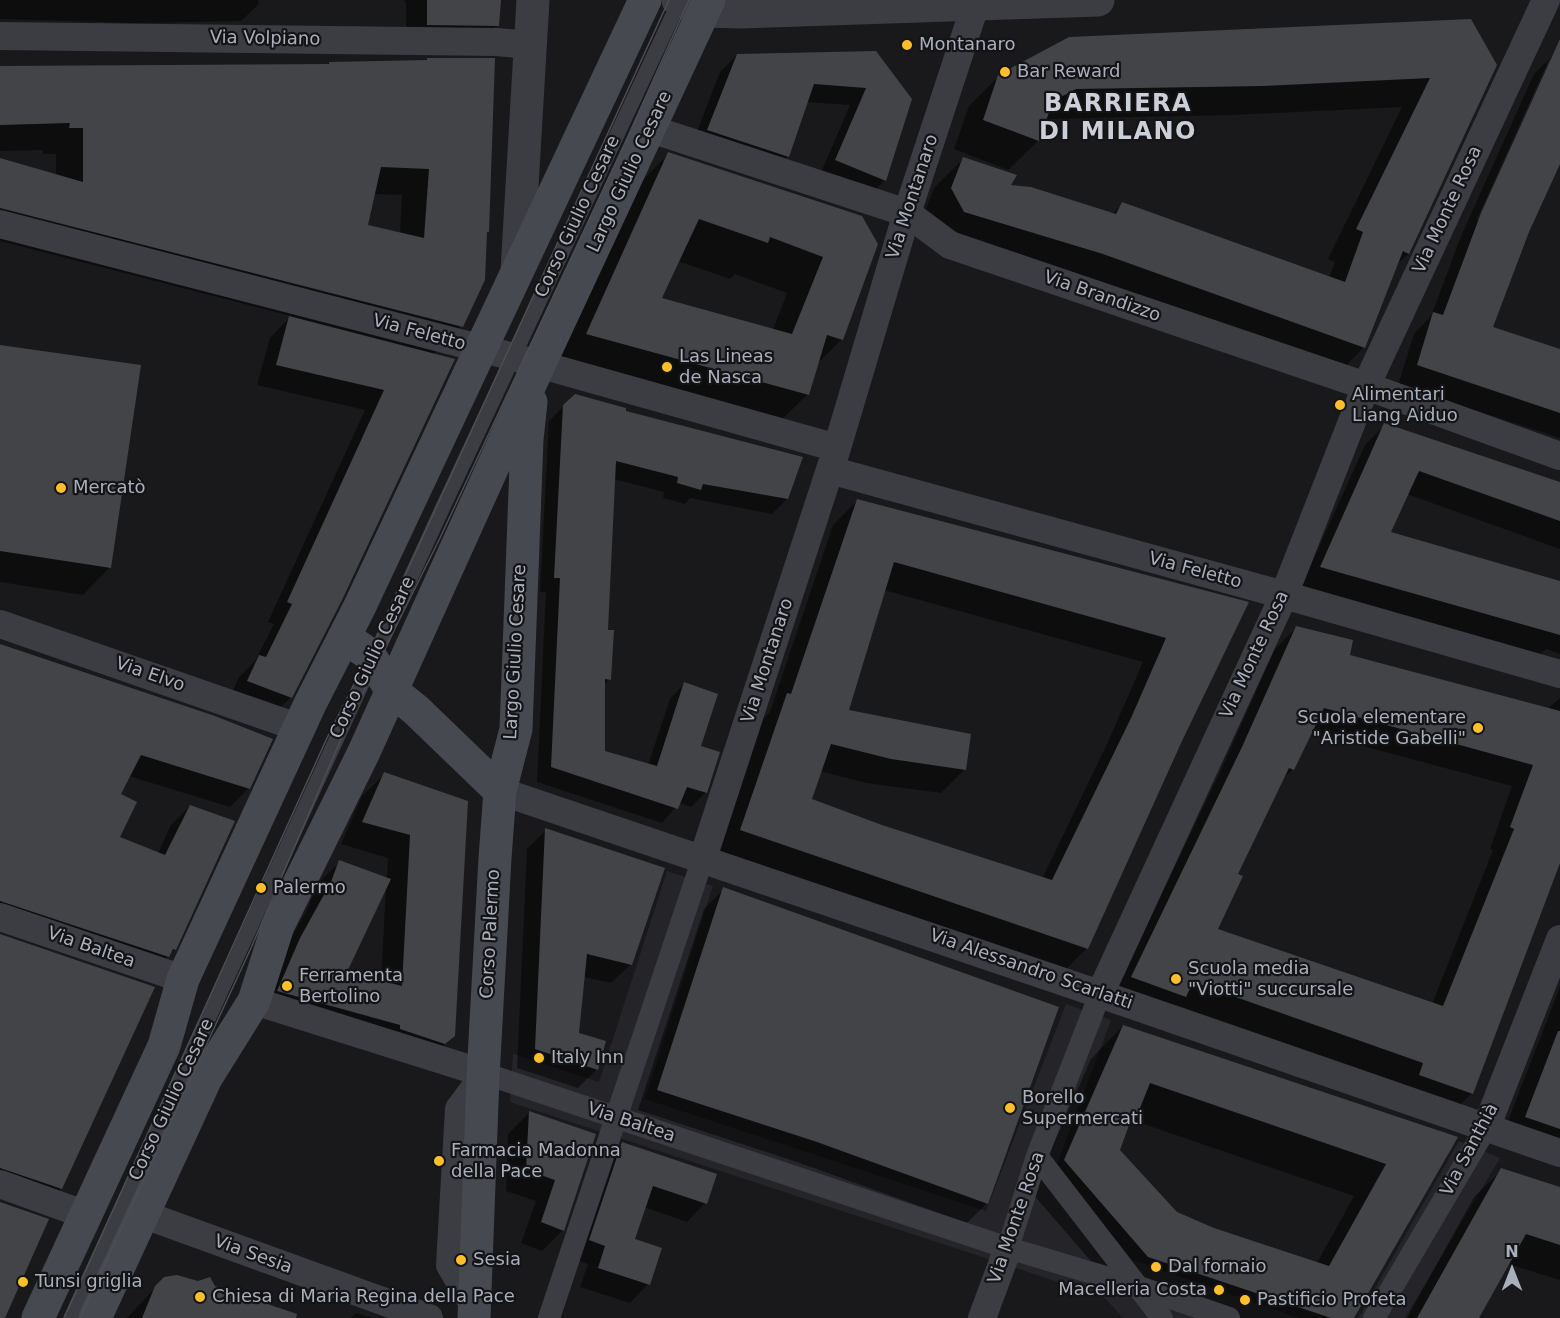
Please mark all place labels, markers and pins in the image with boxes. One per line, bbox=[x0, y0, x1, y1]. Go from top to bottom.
place label: Montanaro bbox=[919, 34, 1015, 56]
marker: Montanaro bbox=[900, 38, 914, 52]
place label: Bar Reward bbox=[1017, 61, 1121, 83]
marker: Bar Reward bbox=[998, 65, 1012, 79]
place label: Las Lineas de Nasca bbox=[679, 346, 773, 388]
marker: Las Lineas de Nasca bbox=[660, 360, 674, 374]
place label: Alimentari Liang Aiduo bbox=[1352, 384, 1458, 426]
marker: Alimentari Liang Aiduo bbox=[1333, 398, 1347, 412]
place label: Mercatò bbox=[73, 477, 146, 499]
marker: Mercatò bbox=[54, 481, 68, 495]
place label: Scuola elementare "Aristide Gabelli" bbox=[1297, 707, 1466, 750]
marker: Scuola elementare "Aristide Gabelli" bbox=[1471, 721, 1485, 735]
place label: Palermo bbox=[273, 877, 346, 899]
marker: Palermo bbox=[254, 881, 268, 895]
place label: Scuola media "Viotti" succursale bbox=[1188, 958, 1353, 1000]
place label: Ferramenta Bertolino bbox=[299, 965, 403, 1008]
marker: Scuola media "Viotti" succursale bbox=[1169, 972, 1183, 986]
marker: Ferramenta Bertolino bbox=[280, 979, 294, 993]
place label: Italy Inn bbox=[551, 1047, 624, 1069]
marker: Italy Inn bbox=[532, 1051, 546, 1065]
place label: Borello Supermercati bbox=[1022, 1087, 1143, 1130]
marker: Borello Supermercati bbox=[1003, 1101, 1017, 1115]
place label: Farmacia Madonna della Pace bbox=[451, 1140, 621, 1182]
marker: Farmacia Madonna della Pace bbox=[432, 1154, 446, 1168]
place label: Sesia bbox=[473, 1249, 521, 1271]
marker: Sesia bbox=[454, 1253, 468, 1267]
place label: Dal fornaio bbox=[1168, 1256, 1266, 1278]
marker: Dal fornaio bbox=[1149, 1260, 1163, 1274]
place label: Tunsi griglia bbox=[35, 1271, 142, 1293]
marker: Tunsi griglia bbox=[16, 1275, 30, 1289]
place label: Macelleria Costa bbox=[1058, 1279, 1207, 1301]
marker: Macelleria Costa bbox=[1212, 1283, 1226, 1297]
place label: Chiesa di Maria Regina della Pace bbox=[212, 1286, 515, 1308]
place label: Pastificio Profeta bbox=[1257, 1289, 1407, 1311]
marker: Chiesa di Maria Regina della Pace bbox=[193, 1290, 207, 1304]
marker: Pastificio Profeta bbox=[1238, 1293, 1252, 1307]

